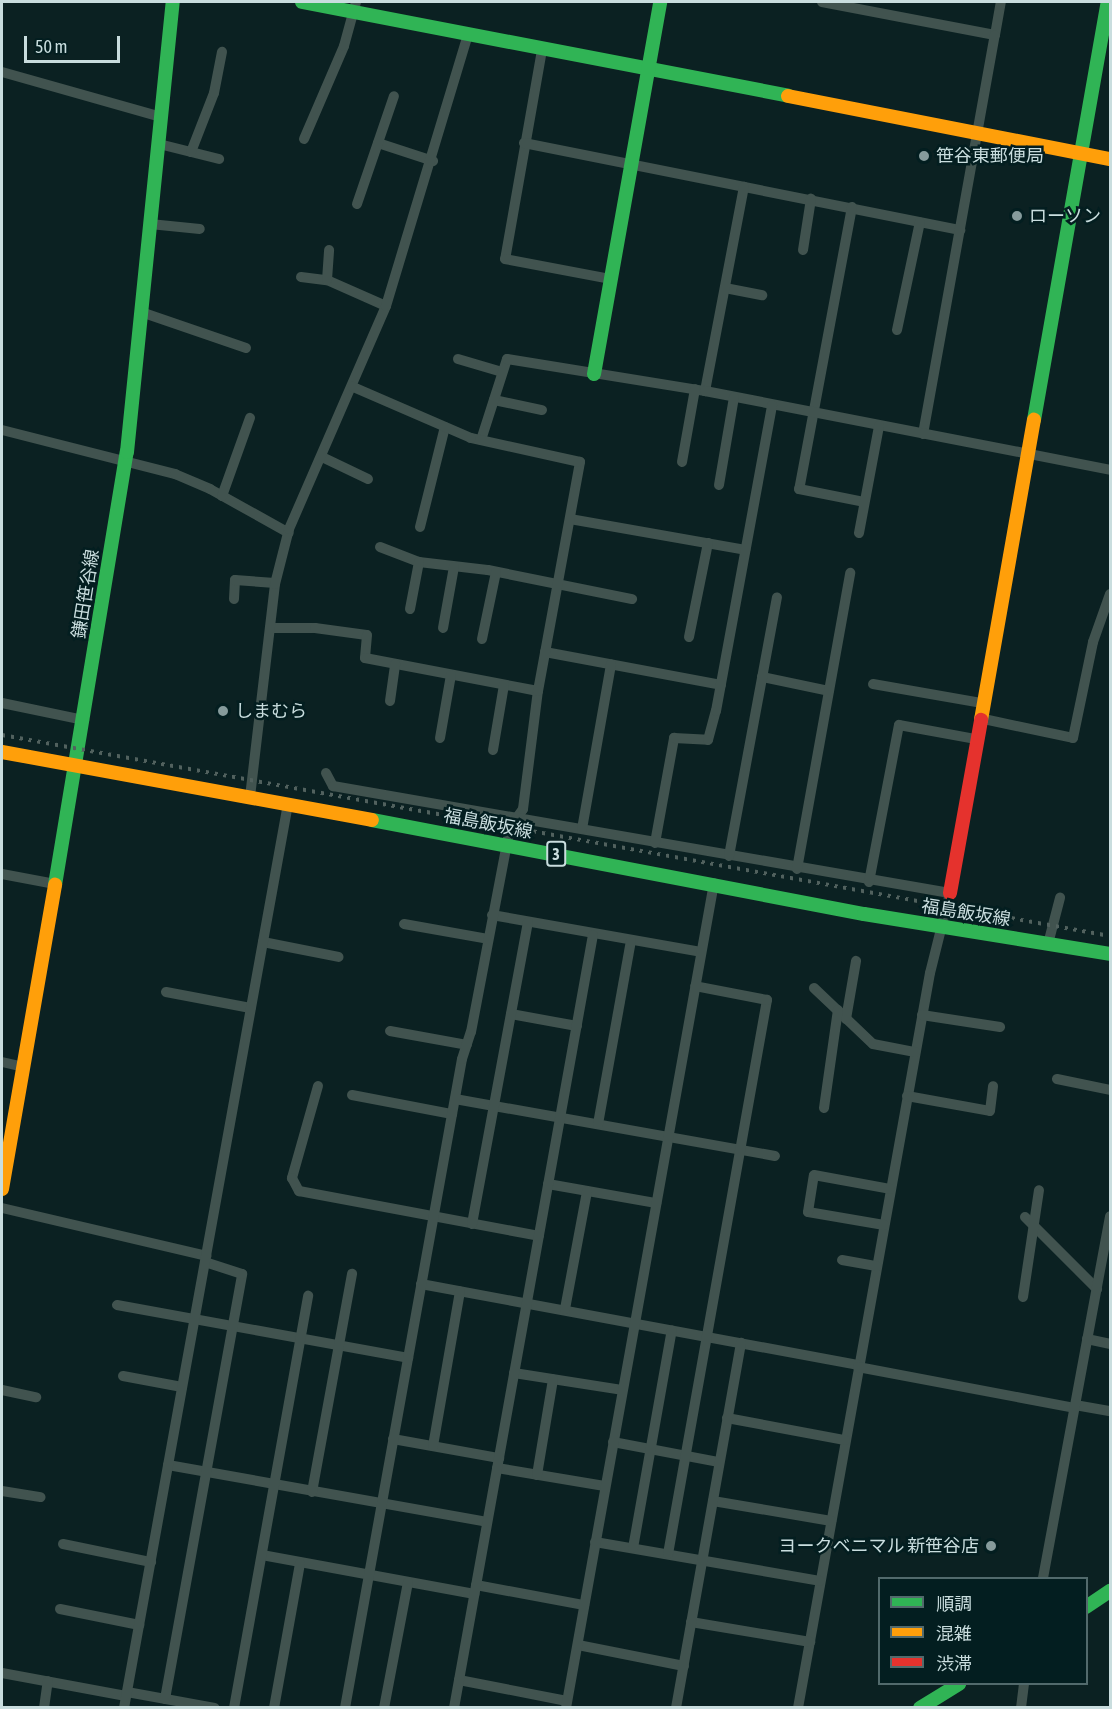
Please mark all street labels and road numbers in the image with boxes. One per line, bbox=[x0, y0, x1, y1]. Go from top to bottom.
street label: 鎌田笹谷線 bbox=[68, 548, 104, 640]
street label: 福島飯坂線 bbox=[442, 805, 534, 843]
road number: 3 bbox=[546, 841, 566, 867]
street label: 福島飯坂線 bbox=[920, 895, 1012, 931]

